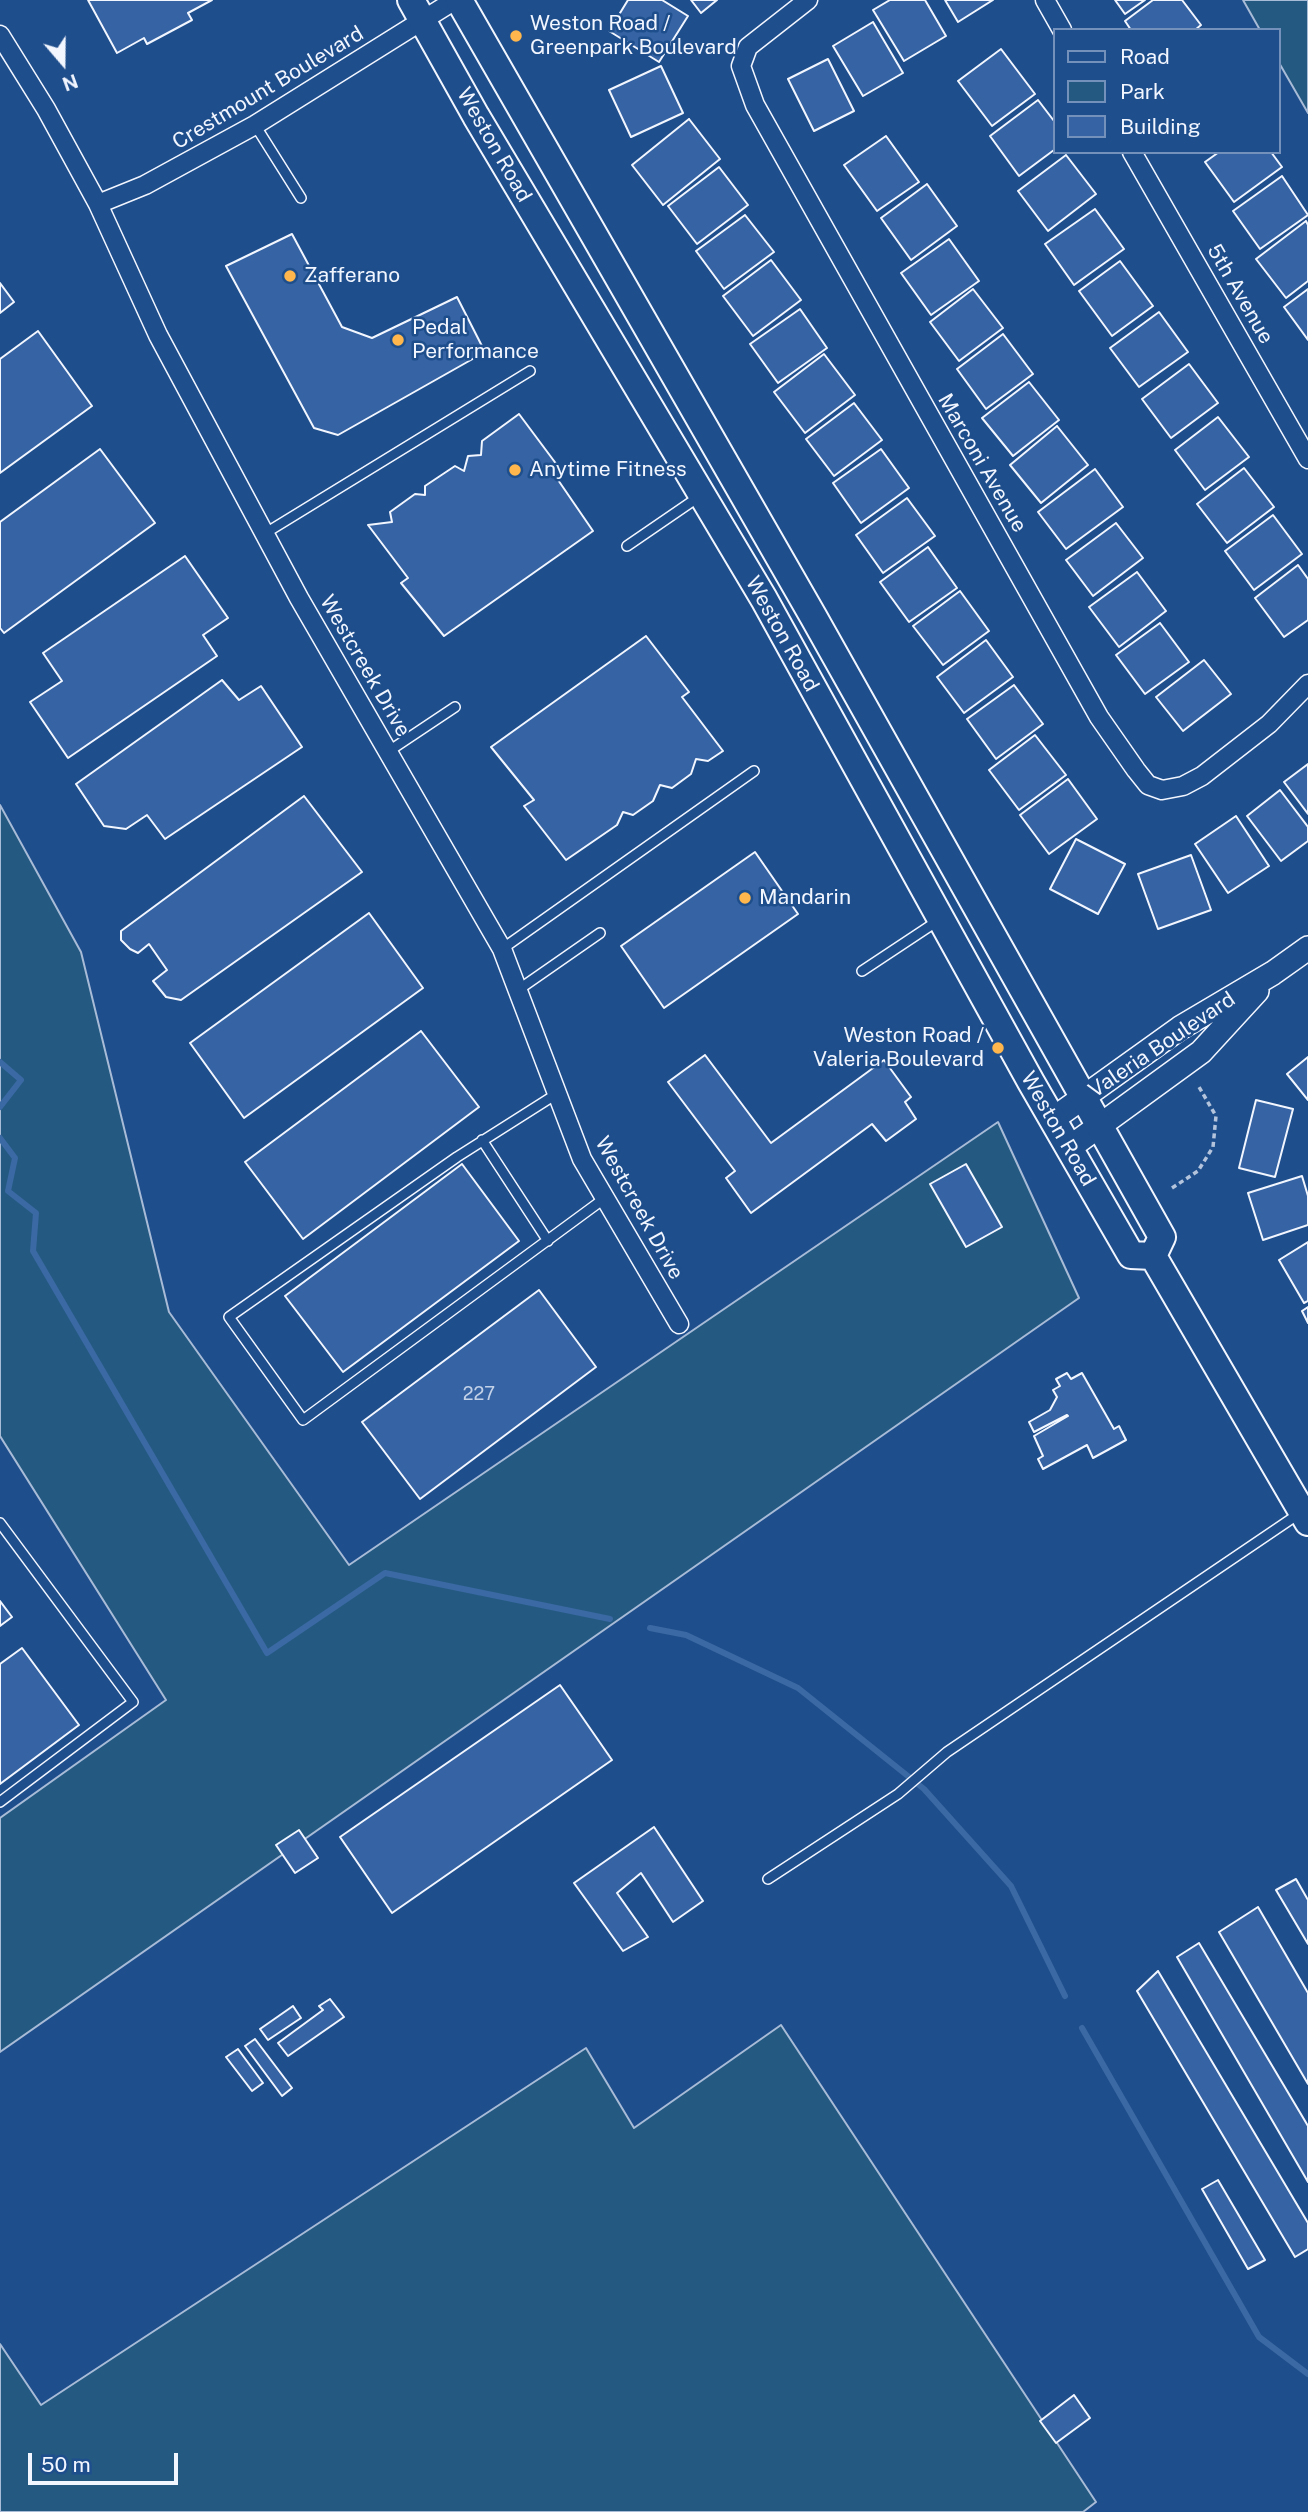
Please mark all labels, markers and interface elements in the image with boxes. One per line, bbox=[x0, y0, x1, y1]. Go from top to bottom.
place label: Weston Road / Greenpark Boulevard bbox=[530, 11, 737, 61]
street label: Crestmount Boulevard bbox=[168, 21, 368, 155]
north arrow bbox=[28, 28, 98, 98]
marker: Weston Road / Greenpark Boulevard bbox=[508, 28, 524, 44]
legend bbox=[1052, 28, 1280, 154]
text: Road bbox=[1120, 44, 1170, 69]
text: N bbox=[59, 70, 81, 96]
text: Park bbox=[1120, 79, 1165, 104]
street label: Weston Road bbox=[451, 83, 537, 207]
text: Building bbox=[1120, 114, 1201, 139]
street label: 5th Avenue bbox=[1201, 240, 1279, 348]
place label: Zafferano bbox=[304, 263, 400, 289]
marker: Zafferano bbox=[282, 268, 298, 284]
place label: Pedal Performance bbox=[412, 315, 539, 365]
marker: Pedal Performance bbox=[390, 332, 406, 348]
street label: Marconi Avenue bbox=[932, 389, 1032, 537]
place label: Anytime Fitness bbox=[529, 457, 687, 483]
marker: Anytime Fitness bbox=[507, 462, 523, 478]
street label: Weston Road bbox=[740, 572, 824, 696]
street label: Westcreek Drive bbox=[314, 591, 416, 741]
place label: Mandarin bbox=[759, 885, 851, 911]
marker: Mandarin bbox=[737, 890, 753, 906]
street label: Valeria Boulevard bbox=[1084, 987, 1240, 1103]
place label: Weston Road / Valeria Boulevard bbox=[813, 1023, 984, 1073]
marker: Weston Road / Valeria Boulevard bbox=[990, 1040, 1006, 1056]
street label: Weston Road bbox=[1015, 1067, 1101, 1191]
street label: Westcreek Drive bbox=[589, 1132, 689, 1284]
house number: 227 bbox=[463, 1383, 495, 1405]
scale bar bbox=[32, 2438, 182, 2482]
text: 50 m bbox=[41, 2452, 91, 2477]

